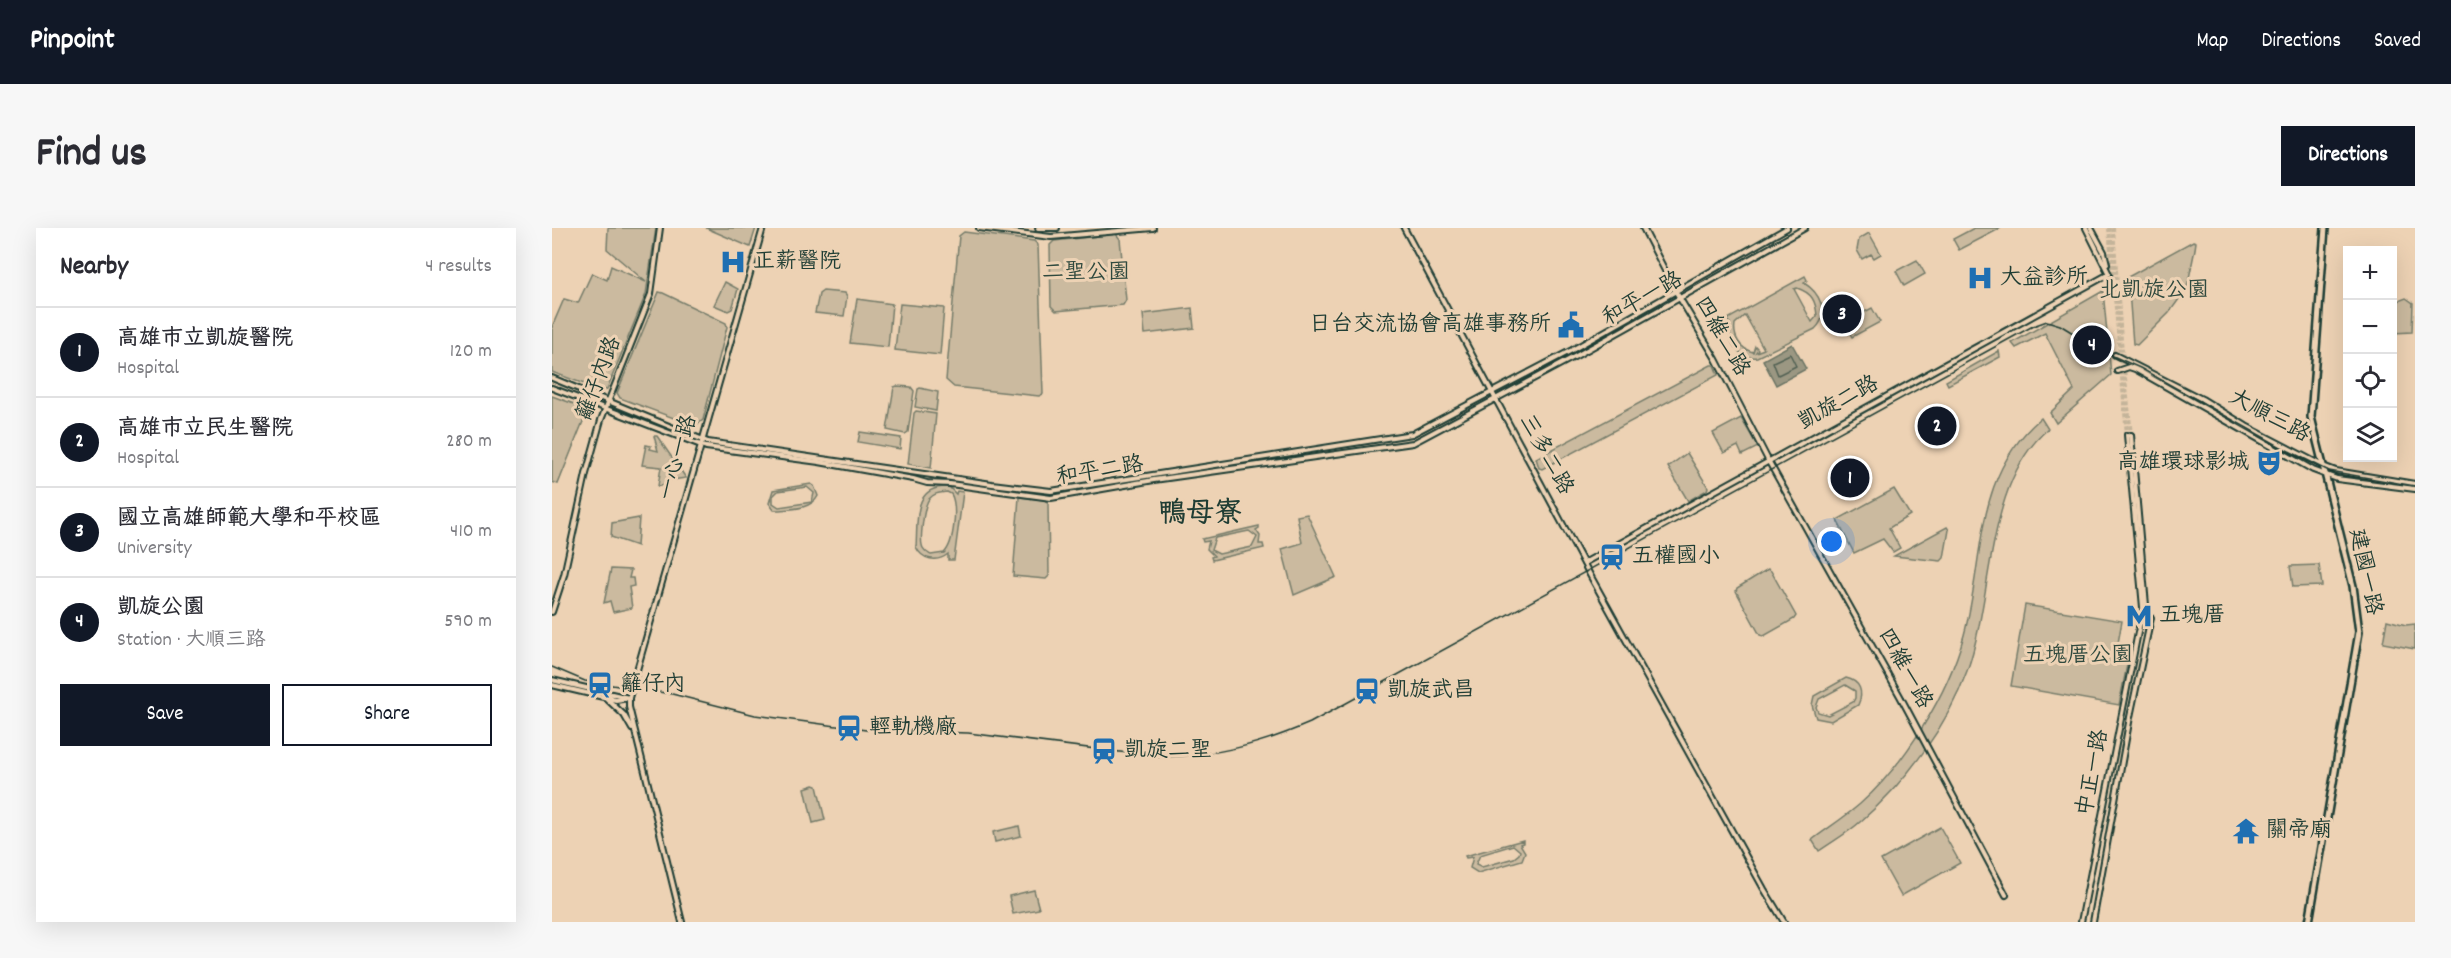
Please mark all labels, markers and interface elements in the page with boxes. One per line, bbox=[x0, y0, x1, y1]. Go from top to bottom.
text: Pinpoint bbox=[30, 22, 115, 62]
text: Map bbox=[2197, 27, 2228, 57]
text: Directions bbox=[2261, 27, 2341, 57]
text: Saved bbox=[2374, 27, 2421, 57]
text: Find us bbox=[36, 126, 147, 186]
button: Directions bbox=[2281, 126, 2415, 186]
map controls bbox=[2343, 246, 2397, 462]
button: + bbox=[2343, 246, 2397, 300]
hospital icon: 正薪醫院 bbox=[718, 247, 748, 277]
place label: 正薪醫院 bbox=[753, 247, 841, 278]
text: Nearby bbox=[60, 249, 128, 286]
text: 4 results bbox=[425, 253, 492, 281]
park label: 二聖公園 bbox=[1042, 258, 1130, 289]
hospital icon: 大益診所 bbox=[1965, 263, 1995, 293]
place label: 大益診所 bbox=[2000, 263, 2088, 294]
street label: 和平一路 bbox=[1597, 265, 1689, 335]
park label: 北凱旋公園 bbox=[2099, 276, 2209, 307]
street label: 四維二路 bbox=[1686, 291, 1756, 383]
pin: 3 bbox=[1822, 292, 1862, 337]
button: − bbox=[2343, 300, 2397, 354]
place label: 日台交流協會高雄事務所 bbox=[1309, 310, 1551, 341]
public building icon: 日台交流協會高雄事務所 bbox=[1556, 310, 1586, 340]
pin: 4 bbox=[2072, 322, 2112, 368]
text: 高雄市立凱旋醫院 bbox=[117, 324, 293, 355]
street label: 籬仔內路 bbox=[570, 332, 630, 426]
text: 1 bbox=[77, 338, 82, 366]
text: 120 m bbox=[450, 338, 492, 366]
button: locate bbox=[2343, 354, 2397, 408]
text: Hospital bbox=[117, 355, 179, 383]
street label: 凱旋二路 bbox=[1793, 369, 1885, 439]
street label: 大順三路 bbox=[2223, 383, 2315, 451]
pin: 2 bbox=[1918, 404, 1956, 448]
button: layers bbox=[2343, 408, 2397, 462]
street label: 三多二路 bbox=[1510, 409, 1580, 501]
street label: 一心一路 bbox=[652, 411, 706, 505]
text: 高雄市立民生醫院 bbox=[117, 414, 293, 445]
text: 2 bbox=[75, 428, 84, 456]
text: 280 m bbox=[446, 428, 492, 456]
text: Hospital bbox=[117, 445, 179, 473]
place label: 高雄環球影城 bbox=[2117, 448, 2249, 479]
theatre icon: 高雄環球影城 bbox=[2254, 448, 2284, 478]
street label: 和平二路 bbox=[1054, 450, 1146, 494]
pin: 1 bbox=[1830, 456, 1870, 500]
district label: 鴨母寮 bbox=[1158, 496, 1242, 536]
text: 國立高雄師範大學和平校區 bbox=[117, 504, 381, 535]
text: 3 bbox=[75, 518, 84, 546]
text: 410 m bbox=[450, 518, 492, 546]
street label: 建國一路 bbox=[2340, 526, 2388, 618]
your location bbox=[1817, 527, 1846, 556]
text: University bbox=[117, 535, 192, 563]
station icon: 五權國小 bbox=[1597, 542, 1627, 572]
place label: 五權國小 bbox=[1632, 542, 1720, 573]
text: 凱旋公園 bbox=[117, 593, 205, 624]
metro station icon: 五塊厝 bbox=[2124, 601, 2154, 631]
place label: 五塊厝 bbox=[2159, 601, 2225, 632]
text: 4 bbox=[75, 608, 84, 636]
text: 590 m bbox=[444, 608, 492, 636]
street label: 四維一路 bbox=[1869, 623, 1939, 715]
text: Station · 大順三路 bbox=[117, 627, 266, 655]
park label: 五塊厝公園 bbox=[2023, 641, 2133, 672]
station icon: 籬仔內 bbox=[585, 670, 615, 700]
place label: 籬仔內 bbox=[620, 670, 686, 701]
station icon: 凱旋武昌 bbox=[1352, 676, 1382, 706]
place label: 凱旋武昌 bbox=[1387, 676, 1475, 707]
button: Save bbox=[60, 684, 270, 746]
button: Share bbox=[282, 684, 492, 746]
station icon: 輕軌機廠 bbox=[834, 713, 864, 743]
place label: 輕軌機廠 bbox=[869, 713, 957, 744]
street label: 中正一路 bbox=[2070, 727, 2118, 819]
station icon: 凱旋二聖 bbox=[1089, 736, 1119, 766]
place label: 凱旋二聖 bbox=[1124, 736, 1212, 767]
temple icon: 關帝廟 bbox=[2231, 816, 2261, 846]
place label: 關帝廟 bbox=[2266, 816, 2332, 847]

